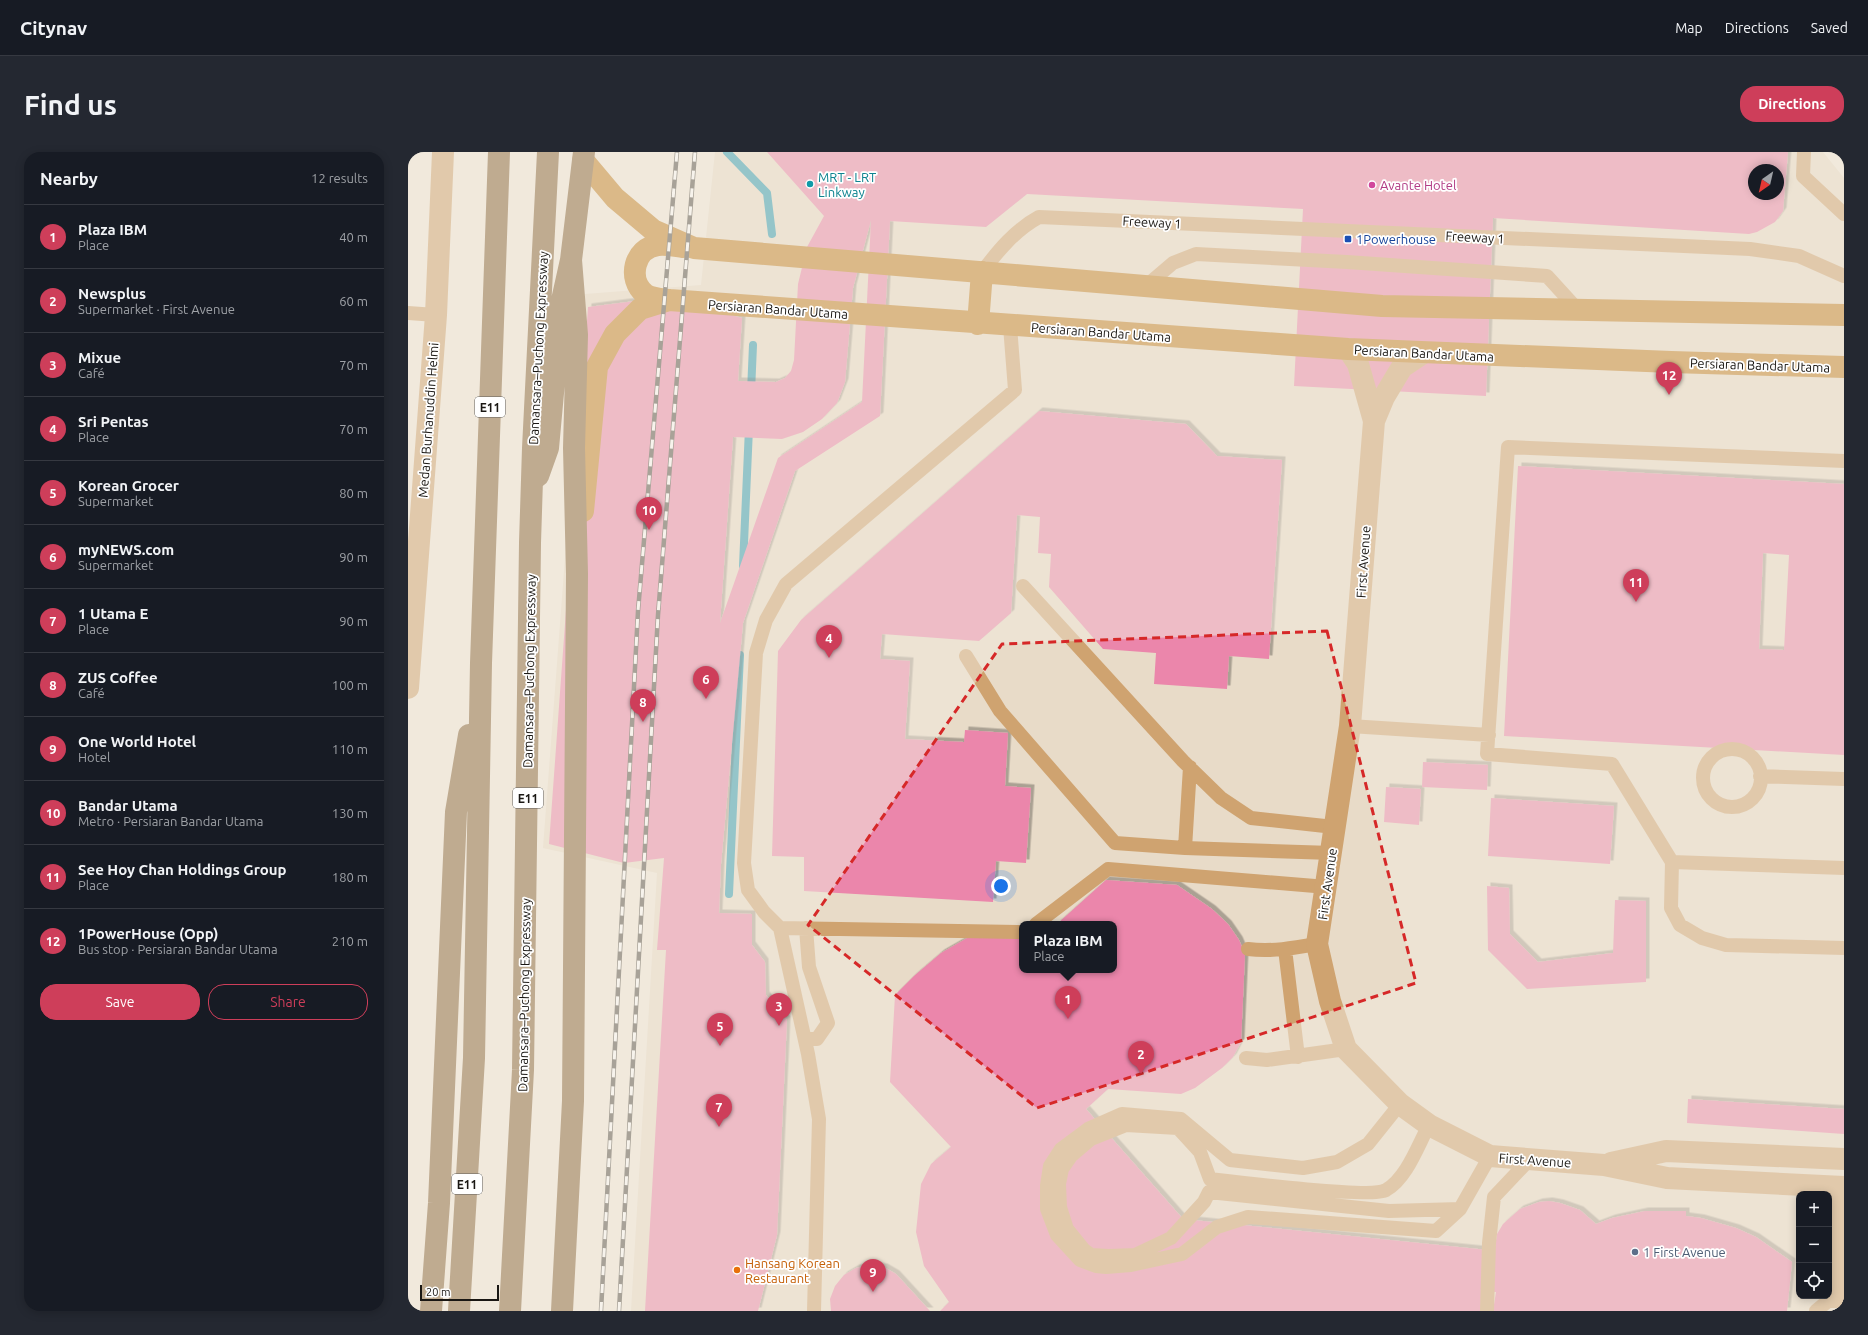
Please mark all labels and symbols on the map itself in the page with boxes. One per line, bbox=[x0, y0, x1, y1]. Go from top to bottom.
north arrow bbox=[1748, 164, 1784, 200]
place label: MRT - LRT Linkway bbox=[818, 170, 876, 199]
place label: Avante Hotel bbox=[1380, 178, 1457, 192]
marker: MRT - LRT Linkway bbox=[805, 179, 815, 189]
marker: Avante Hotel bbox=[1367, 180, 1377, 190]
street label: Freeway 1 bbox=[1122, 213, 1182, 231]
street label: Freeway 1 bbox=[1445, 228, 1505, 246]
place label: 1Powerhouse bbox=[1356, 232, 1436, 246]
marker: 1Powerhouse bbox=[1343, 234, 1353, 244]
street label: Damansara–Puchong Expressway bbox=[526, 251, 550, 445]
street label: Persiaran Bandar Utama bbox=[708, 297, 848, 321]
street label: Persiaran Bandar Utama bbox=[1031, 320, 1171, 344]
street label: Medan Burhanuddin Helmi bbox=[416, 342, 440, 498]
street label: Persiaran Bandar Utama bbox=[1354, 342, 1494, 364]
street label: Persiaran Bandar Utama bbox=[1690, 356, 1830, 374]
pin: 12 bbox=[1656, 362, 1682, 395]
road number: E11 bbox=[475, 397, 505, 417]
pin: 10 bbox=[636, 497, 662, 530]
street label: First Avenue bbox=[1353, 525, 1373, 599]
pin: 11 bbox=[1623, 569, 1649, 602]
street label: Damansara–Puchong Expressway bbox=[520, 574, 538, 768]
pin: 4 bbox=[816, 625, 842, 658]
pin: 6 bbox=[693, 666, 719, 699]
pin: 8 bbox=[630, 689, 656, 722]
road number: E11 bbox=[513, 788, 543, 808]
street label: First Avenue bbox=[1315, 847, 1339, 921]
your location bbox=[991, 876, 1011, 896]
street label: Damansara–Puchong Expressway bbox=[515, 898, 533, 1092]
pin: 1 bbox=[1055, 986, 1081, 1019]
pin: 3 bbox=[766, 993, 792, 1026]
pin: 5 bbox=[707, 1013, 733, 1046]
pin: 2 bbox=[1128, 1041, 1154, 1074]
pin: 7 bbox=[706, 1094, 732, 1127]
street label: First Avenue bbox=[1498, 1150, 1572, 1170]
road number: E11 bbox=[452, 1174, 482, 1194]
place label: 1 First Avenue bbox=[1643, 1245, 1726, 1259]
marker: 1 First Avenue bbox=[1630, 1247, 1640, 1257]
place label: Hansang Korean Restaurant bbox=[745, 1256, 840, 1285]
pin: 9 bbox=[860, 1259, 886, 1292]
marker: Hansang Korean Restaurant bbox=[732, 1265, 742, 1275]
scale bar bbox=[420, 1283, 499, 1302]

